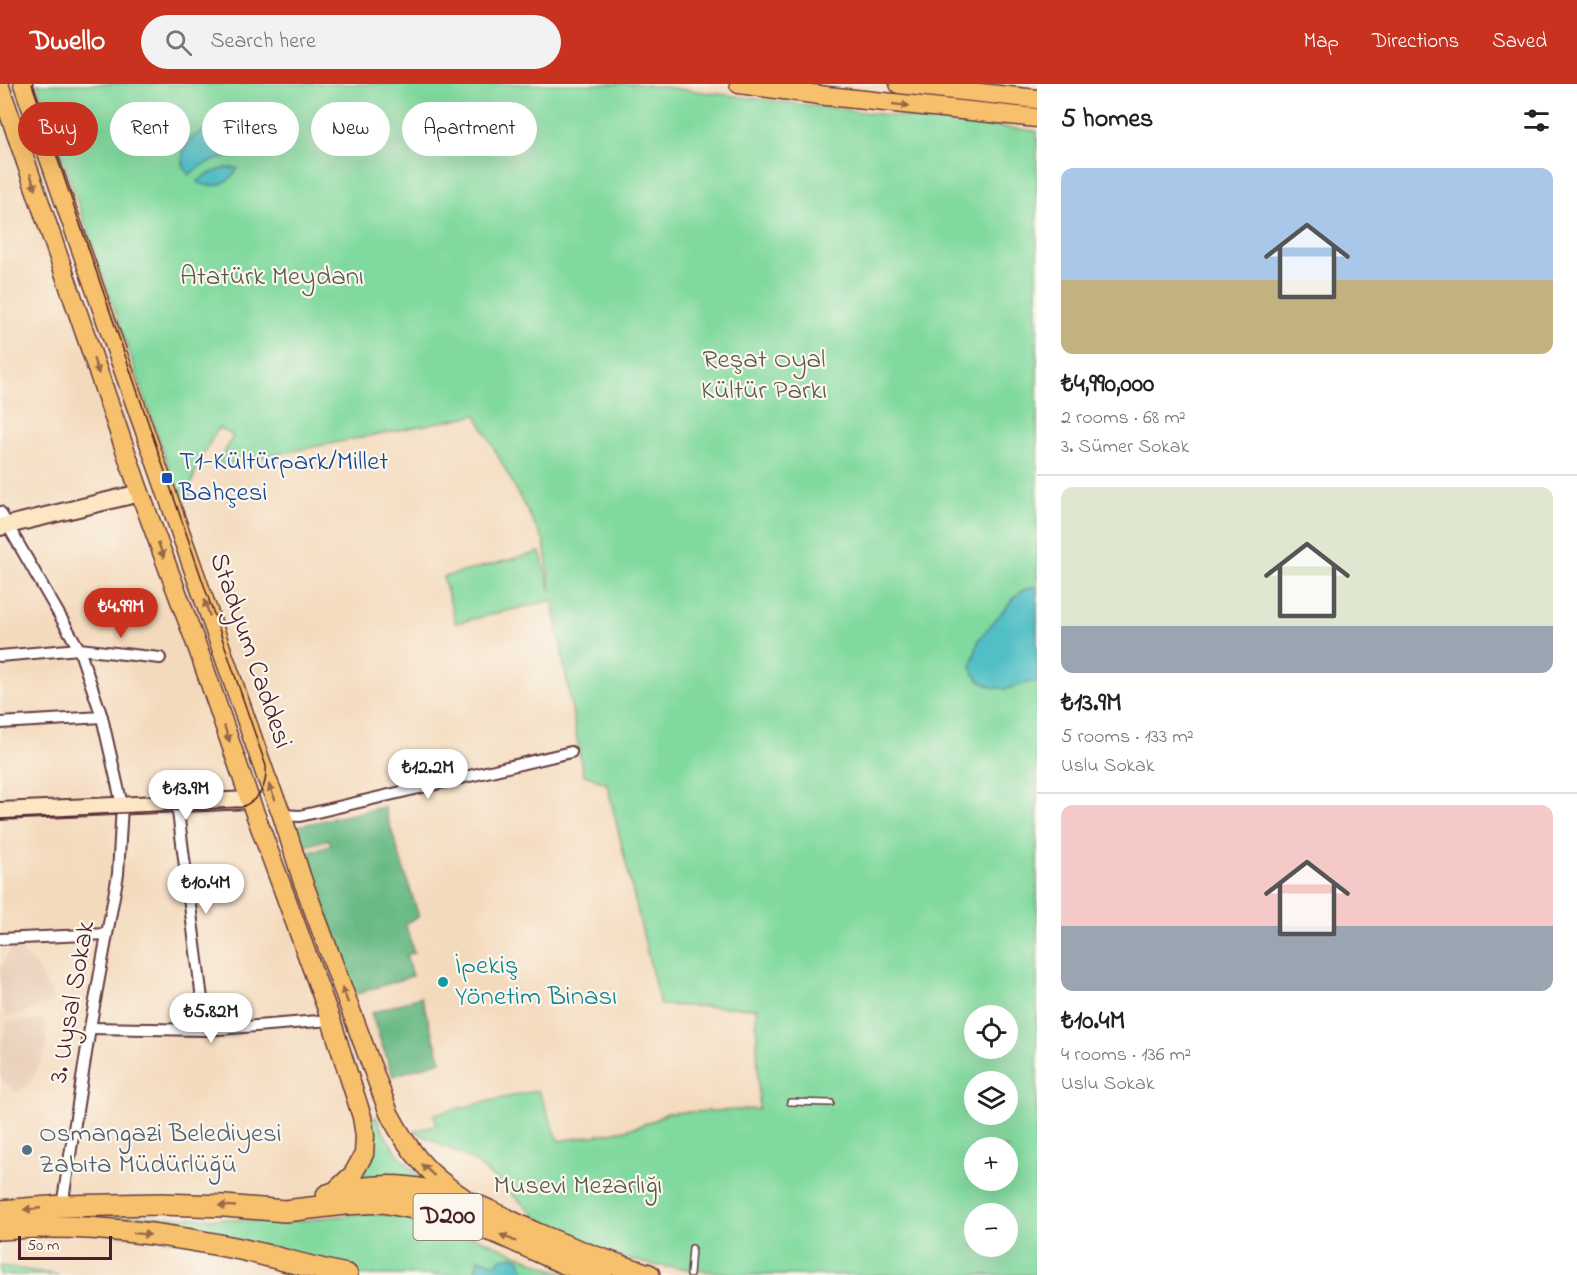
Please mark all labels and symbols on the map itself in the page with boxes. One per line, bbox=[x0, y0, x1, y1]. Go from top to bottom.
one-way arrow bbox=[891, 100, 910, 110]
one-way arrow bbox=[28, 173, 38, 191]
park label: Atatürk Meydanı bbox=[180, 258, 364, 297]
park label: Reşat Oyal Kültür Parkı bbox=[701, 341, 827, 411]
one-way arrow bbox=[92, 357, 102, 375]
place label: T1-Kültürpark/Millet Bahçesi bbox=[178, 443, 388, 513]
marker: T1-Kültürpark/Millet Bahçesi bbox=[160, 471, 174, 485]
one-way arrow bbox=[157, 541, 166, 559]
street label: Stadyum Caddesi bbox=[198, 548, 302, 754]
pin: ₺4.99M bbox=[72, 588, 170, 639]
one-way arrow bbox=[201, 599, 211, 617]
one-way arrow bbox=[223, 725, 232, 743]
pin: ₺12.2M bbox=[379, 749, 477, 800]
pin: ₺13.9M bbox=[137, 770, 235, 821]
one-way arrow bbox=[267, 783, 276, 801]
pin: ₺10.4M bbox=[157, 864, 255, 915]
street label: 3. Uysal Sokak bbox=[40, 918, 106, 1086]
place label: İpekiş Yönetim Binası bbox=[455, 947, 617, 1017]
marker: İpekiş Yönetim Binası bbox=[436, 975, 450, 989]
one-way arrow bbox=[340, 986, 350, 1004]
pin: ₺5.82M bbox=[162, 993, 260, 1044]
place label: Osmangazi Belediyesi Zabıta Müdürlüğü bbox=[39, 1115, 282, 1185]
marker: Osmangazi Belediyesi Zabıta Müdürlüğü bbox=[20, 1143, 34, 1157]
one-way arrow bbox=[422, 1163, 436, 1177]
park label: Musevi Mezarlığı bbox=[494, 1167, 662, 1206]
road number: D200 bbox=[414, 1194, 482, 1240]
one-way arrow bbox=[218, 1202, 237, 1211]
one-way arrow bbox=[23, 1204, 42, 1213]
one-way arrow bbox=[133, 1229, 152, 1239]
scale bar bbox=[18, 1233, 112, 1260]
one-way arrow bbox=[499, 1233, 517, 1243]

